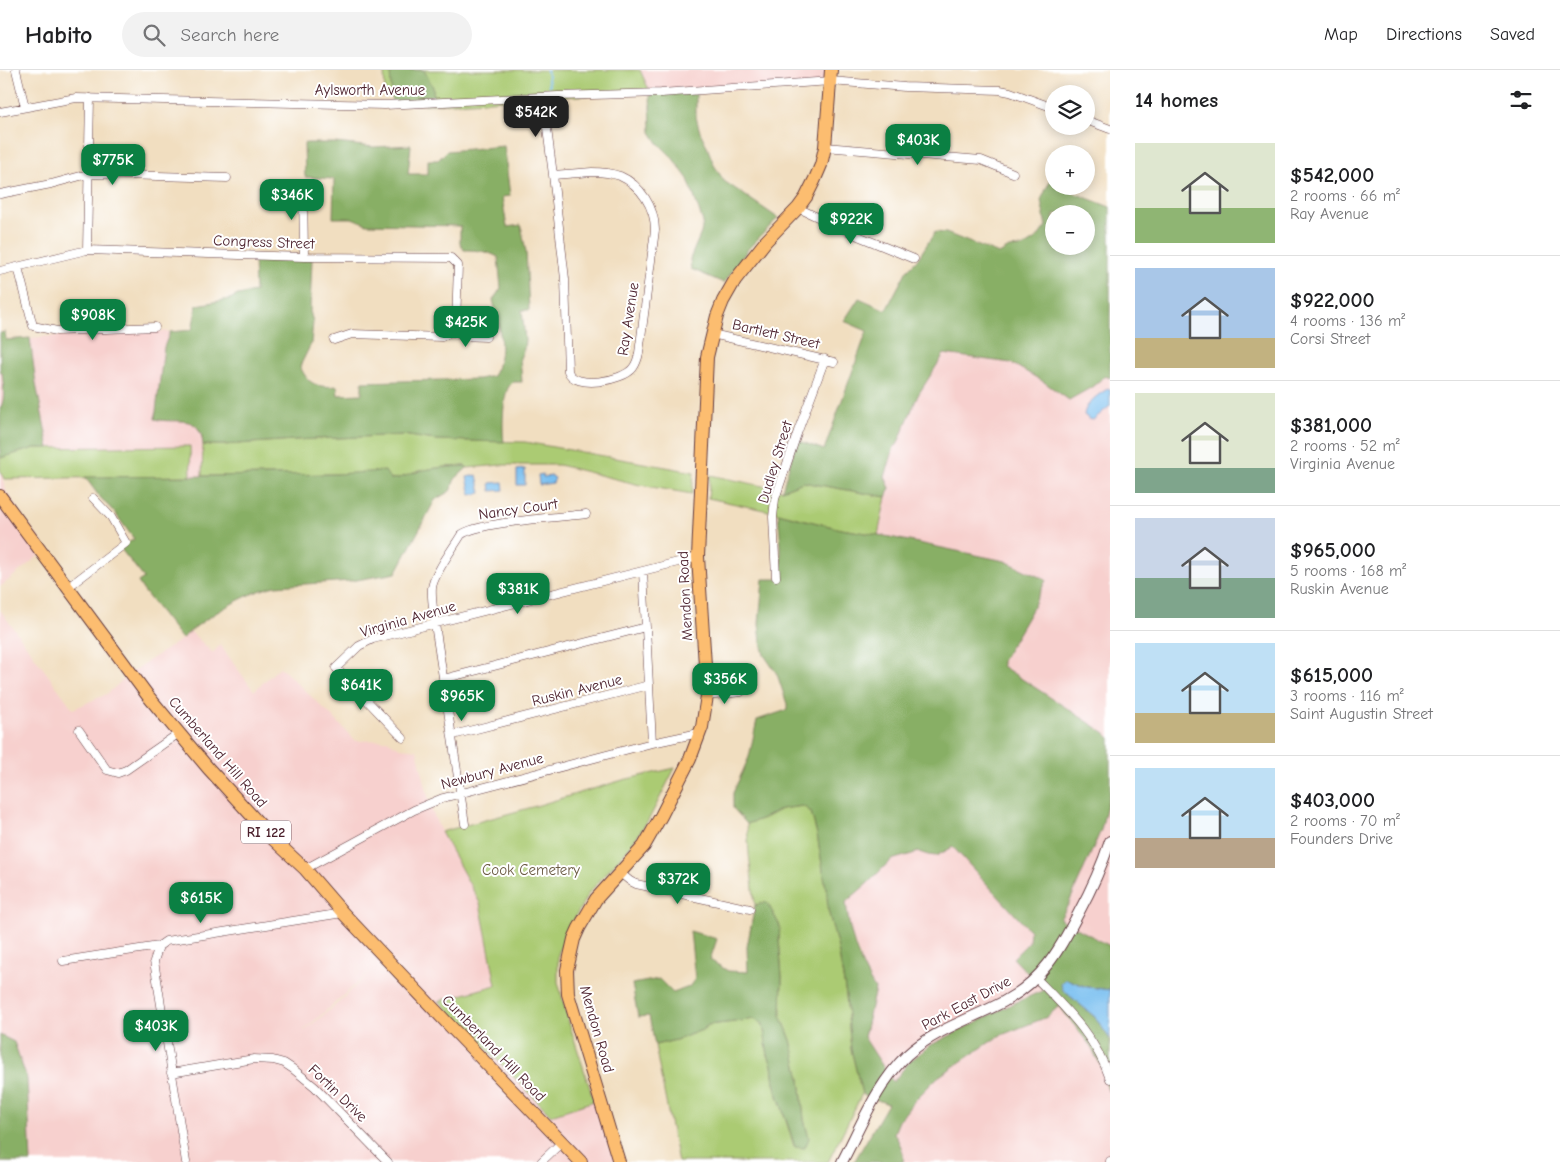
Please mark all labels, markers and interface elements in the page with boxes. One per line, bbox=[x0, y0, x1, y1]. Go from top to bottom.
search box bbox=[122, 12, 472, 57]
text: Habito bbox=[25, 21, 92, 49]
icon: search bbox=[140, 21, 168, 49]
text: Search here bbox=[180, 24, 279, 46]
text: Map bbox=[1324, 24, 1358, 45]
text: Directions bbox=[1386, 24, 1462, 45]
text: Saved bbox=[1490, 24, 1535, 45]
street label: Aylsworth Avenue bbox=[315, 81, 426, 99]
map controls bbox=[1045, 85, 1095, 255]
button: layers bbox=[1045, 85, 1095, 135]
icon: filters bbox=[1507, 86, 1535, 114]
text: 14 homes bbox=[1135, 88, 1218, 112]
pin: $542K bbox=[501, 96, 571, 138]
text: $542K bbox=[515, 103, 557, 121]
pin: $403K bbox=[883, 124, 953, 166]
text: $403K bbox=[896, 131, 940, 149]
pin: $775K bbox=[78, 144, 148, 186]
button: + bbox=[1045, 145, 1095, 195]
text: $775K bbox=[92, 151, 134, 169]
icon: home bbox=[1175, 163, 1235, 223]
text: $542,000 bbox=[1290, 163, 1374, 187]
pin: $346K bbox=[257, 178, 327, 221]
text: $346K bbox=[271, 186, 313, 204]
text: 2 rooms · 66 m² bbox=[1290, 187, 1400, 205]
pin: $922K bbox=[816, 202, 886, 245]
button: − bbox=[1045, 205, 1095, 255]
text: Ray Avenue bbox=[1290, 205, 1369, 223]
text: $922K bbox=[830, 210, 872, 228]
street label: Congress Street bbox=[213, 231, 316, 253]
street label: Ray Avenue bbox=[613, 281, 643, 357]
icon: home bbox=[1175, 288, 1235, 348]
text: $922,000 bbox=[1290, 288, 1375, 312]
pin: $908K bbox=[58, 298, 128, 341]
text: $908K bbox=[71, 306, 115, 324]
pin: $425K bbox=[431, 306, 501, 348]
text: 4 rooms · 136 m² bbox=[1290, 312, 1405, 330]
text: $425K bbox=[445, 313, 487, 331]
street label: Bartlett Street bbox=[730, 315, 822, 353]
text: Corsi Street bbox=[1290, 330, 1370, 348]
icon: home bbox=[1175, 413, 1235, 473]
text: $381,000 bbox=[1290, 413, 1372, 437]
street label: Dudley Street bbox=[754, 418, 796, 505]
text: 2 rooms · 52 m² bbox=[1290, 437, 1400, 455]
text: Virginia Avenue bbox=[1290, 455, 1395, 473]
street label: Nancy Court bbox=[477, 494, 560, 523]
icon: home bbox=[1175, 538, 1235, 598]
text: $965,000 bbox=[1290, 538, 1376, 562]
street label: Mendon Road bbox=[674, 551, 696, 641]
text: 5 rooms · 168 m² bbox=[1290, 562, 1406, 580]
pin: $381K bbox=[483, 572, 553, 615]
text: $381K bbox=[497, 580, 539, 598]
text: Ruskin Avenue bbox=[1290, 580, 1389, 598]
street label: Virginia Avenue bbox=[358, 597, 458, 641]
pin: $356K bbox=[690, 662, 760, 705]
icon: home bbox=[1175, 663, 1235, 723]
text: $615,000 bbox=[1290, 663, 1373, 687]
pin: $641K bbox=[326, 668, 396, 711]
street label: Ruskin Avenue bbox=[530, 670, 625, 710]
text: $356K bbox=[703, 670, 747, 688]
text: $641K bbox=[341, 676, 381, 694]
pin: $965K bbox=[427, 680, 497, 722]
text: $965K bbox=[440, 687, 484, 705]
text: 3 rooms · 116 m² bbox=[1290, 687, 1404, 705]
street label: Cumberland Hill Road bbox=[165, 693, 271, 811]
text: Saint Augustin Street bbox=[1290, 705, 1433, 723]
street label: Newbury Avenue bbox=[439, 749, 546, 793]
icon: home bbox=[1175, 788, 1235, 848]
text: $403,000 bbox=[1290, 788, 1375, 812]
text: 2 rooms · 70 m² bbox=[1290, 812, 1400, 830]
road number: RI 122 bbox=[241, 820, 291, 844]
text: Founders Drive bbox=[1290, 830, 1393, 848]
park label: Cook Cemetery bbox=[482, 861, 580, 879]
pin: $372K bbox=[643, 862, 713, 905]
text: $372K bbox=[657, 870, 699, 888]
pin: $615K bbox=[166, 882, 236, 924]
text: $615K bbox=[180, 889, 222, 907]
street label: Park East Drive bbox=[918, 972, 1014, 1034]
street label: Mendon Road bbox=[576, 983, 618, 1075]
street label: Cumberland Hill Road bbox=[438, 991, 550, 1105]
pin: $403K bbox=[121, 1010, 191, 1052]
text: $403K bbox=[134, 1017, 178, 1035]
street label: Fortin Drive bbox=[305, 1060, 372, 1126]

